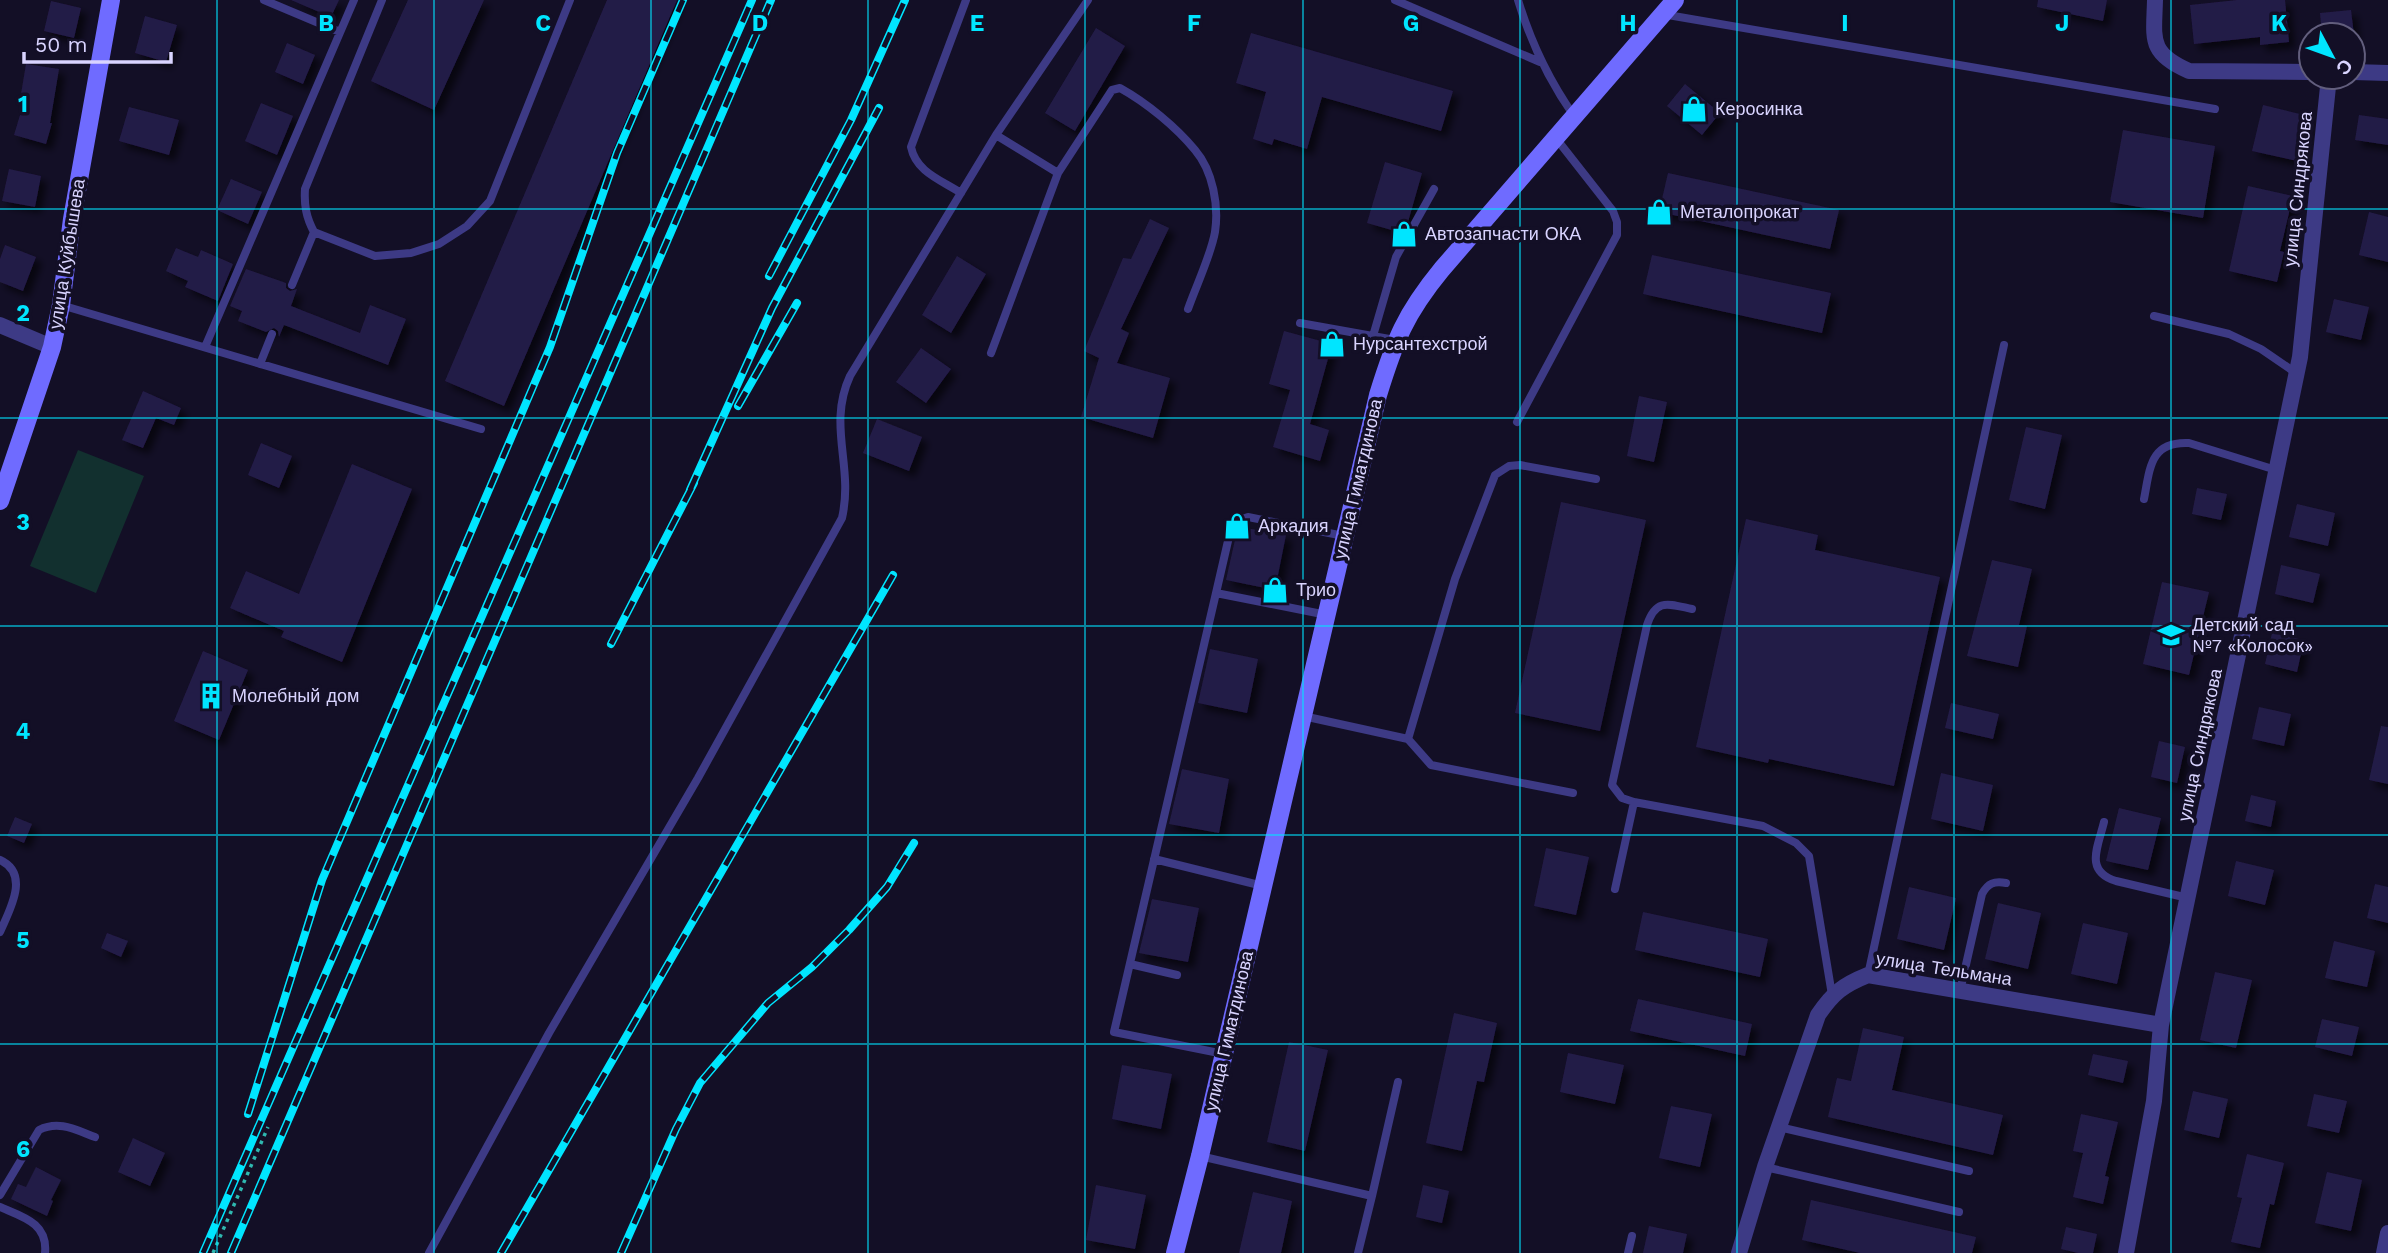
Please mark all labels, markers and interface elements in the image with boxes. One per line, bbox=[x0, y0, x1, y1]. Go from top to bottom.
text: B bbox=[318, 10, 334, 37]
text: C bbox=[535, 10, 551, 37]
text: D bbox=[752, 10, 768, 37]
text: E bbox=[970, 10, 984, 37]
text: F bbox=[1187, 10, 1201, 37]
text: G bbox=[1403, 10, 1419, 37]
text: H bbox=[1619, 10, 1637, 37]
text: I bbox=[1841, 10, 1849, 37]
text: J bbox=[2055, 10, 2069, 37]
text: K bbox=[2271, 10, 2287, 37]
scale bar bbox=[24, 21, 172, 65]
north arrow bbox=[2297, 21, 2367, 91]
text: 50 m bbox=[35, 32, 87, 57]
text: С bbox=[2331, 54, 2358, 80]
text: 1 bbox=[18, 91, 28, 118]
shop icon: Керосинка bbox=[1679, 94, 1709, 124]
place label: Керосинка bbox=[1715, 98, 1804, 119]
street label: улица Синдрякова bbox=[2279, 109, 2316, 268]
street label: улица Куйбышева bbox=[44, 176, 89, 331]
shop icon: Металопрокат bbox=[1644, 197, 1674, 227]
place label: Металопрокат bbox=[1680, 201, 1799, 222]
shop icon: Автозапчасти ОКА bbox=[1389, 219, 1419, 249]
place label: Автозапчасти ОКА bbox=[1425, 223, 1581, 244]
text: 2 bbox=[16, 300, 30, 327]
shop icon: Нурсантехстрой bbox=[1317, 329, 1347, 359]
place label: Нурсантехстрой bbox=[1353, 333, 1488, 354]
street label: улица Гиматдинова bbox=[1329, 396, 1386, 561]
text: 3 bbox=[16, 509, 30, 536]
shop icon: Аркадия bbox=[1222, 511, 1252, 541]
place label: Аркадия bbox=[1258, 515, 1329, 536]
shop icon: Трио bbox=[1260, 575, 1290, 605]
place label: Трио bbox=[1296, 579, 1336, 600]
place label: Детский сад №7 «Колосок» bbox=[2192, 614, 2313, 656]
school or university icon: Детский сад №7 «Колосок» bbox=[2156, 620, 2186, 650]
street label: улица Синдрякова bbox=[2173, 665, 2226, 823]
building icon: Молебный дом bbox=[196, 681, 226, 711]
place label: Молебный дом bbox=[232, 685, 359, 706]
text: 4 bbox=[16, 718, 31, 745]
text: 5 bbox=[16, 927, 30, 954]
street label: улица Тельмана bbox=[1875, 947, 2014, 990]
street label: улица Гиматдинова bbox=[1200, 948, 1257, 1113]
text: 6 bbox=[16, 1136, 30, 1163]

